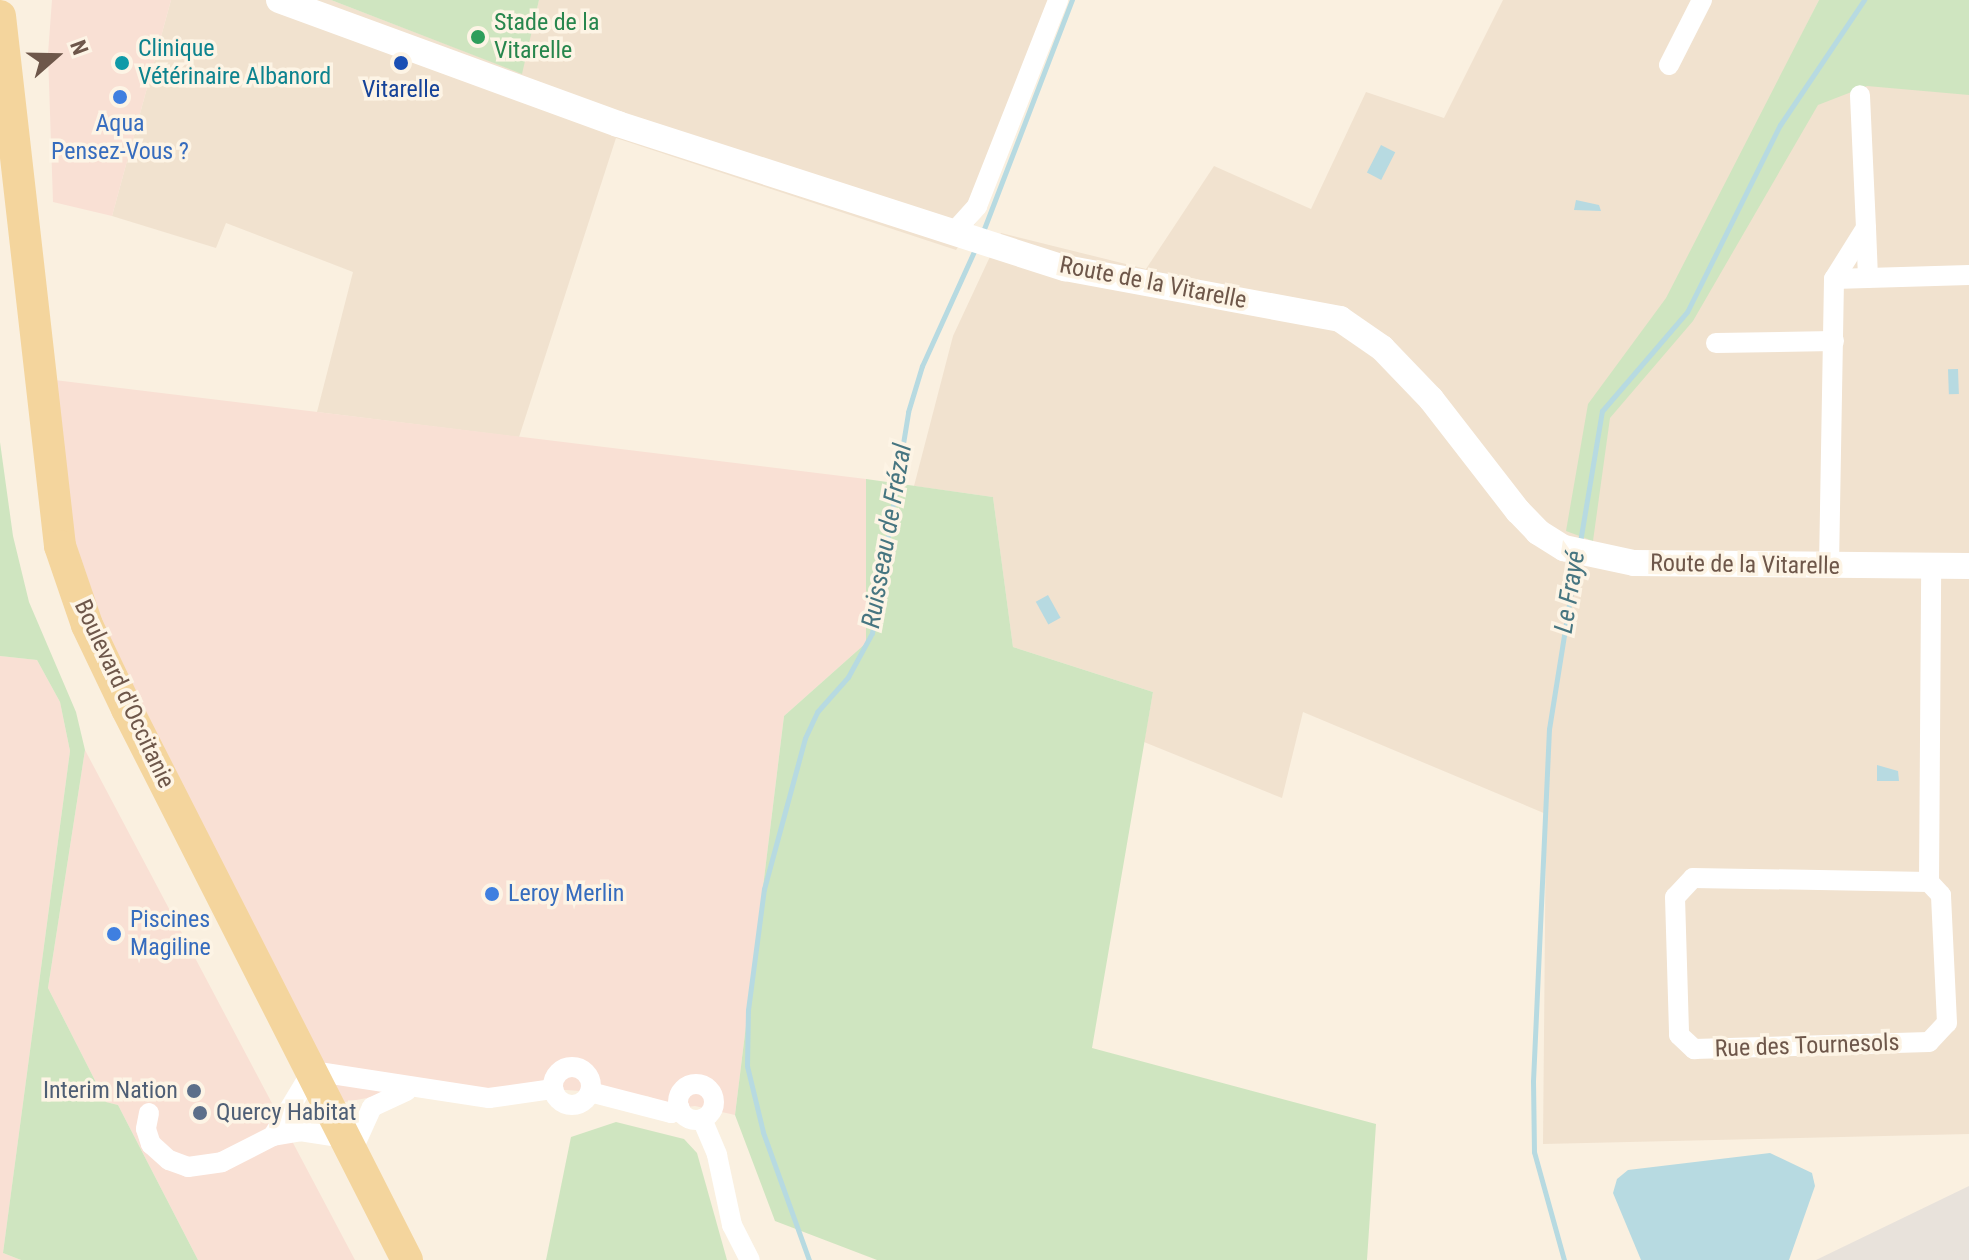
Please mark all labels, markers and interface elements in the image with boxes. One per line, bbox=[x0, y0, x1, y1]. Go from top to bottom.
place label: Stade de la Vitarelle bbox=[494, 9, 599, 65]
north arrow bbox=[16, 16, 96, 96]
marker: Stade de la Vitarelle bbox=[469, 28, 487, 46]
place label: Clinique Vétérinaire Albanord bbox=[138, 35, 331, 91]
text: N bbox=[65, 37, 93, 58]
marker: Clinique Vétérinaire Albanord bbox=[113, 54, 131, 72]
marker: Vitarelle bbox=[392, 54, 410, 72]
place label: Vitarelle bbox=[362, 76, 440, 104]
marker: Aqua Pensez-Vous ? bbox=[111, 88, 129, 106]
place label: Aqua Pensez-Vous ? bbox=[51, 110, 189, 166]
street label: Route de la Vitarelle bbox=[1057, 251, 1249, 315]
water label: Ruisseau de Frézal bbox=[855, 441, 919, 631]
water label: Le Frayé bbox=[1548, 549, 1592, 635]
street label: Route de la Vitarelle bbox=[1650, 549, 1840, 581]
street label: Boulevard d'Occitanie bbox=[68, 595, 180, 793]
place label: Leroy Merlin bbox=[508, 880, 624, 908]
marker: Leroy Merlin bbox=[483, 885, 501, 903]
place label: Piscines Magiline bbox=[130, 906, 211, 962]
marker: Piscines Magiline bbox=[105, 925, 123, 943]
street label: Rue des Tournesols bbox=[1714, 1028, 1900, 1064]
place label: Interim Nation bbox=[43, 1077, 178, 1105]
marker: Interim Nation bbox=[185, 1082, 203, 1100]
place label: Quercy Habitat bbox=[216, 1099, 356, 1127]
marker: Quercy Habitat bbox=[191, 1104, 209, 1122]

